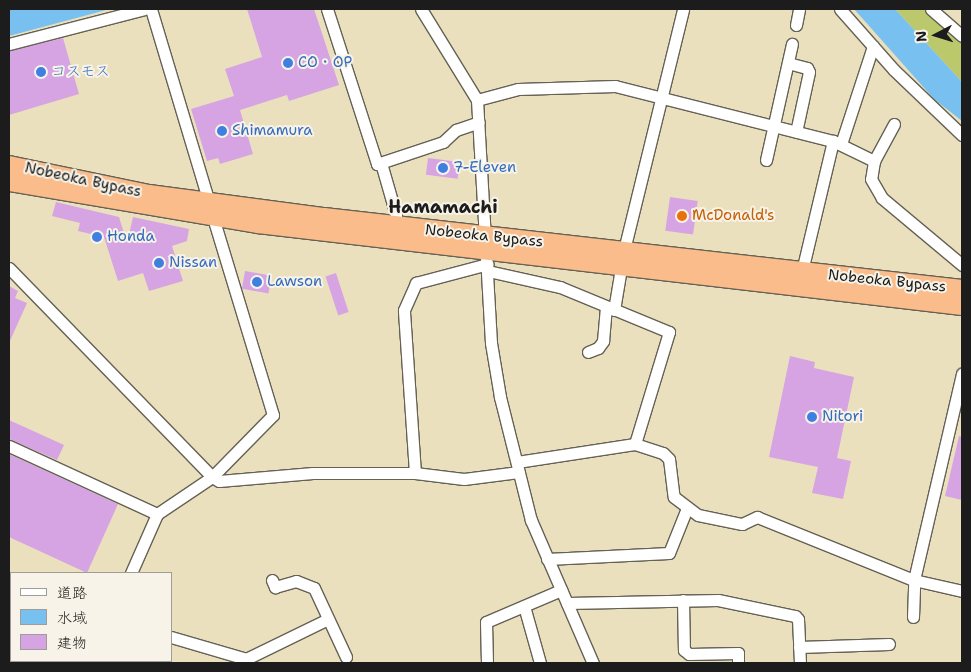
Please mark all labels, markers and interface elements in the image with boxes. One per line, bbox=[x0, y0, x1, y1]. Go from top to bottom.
north arrow bbox=[911, 10, 961, 60]
text: N bbox=[912, 30, 931, 43]
place label: CO・OP bbox=[298, 54, 352, 72]
marker: CO・OP bbox=[282, 57, 294, 69]
place label: コスモス bbox=[51, 63, 111, 81]
marker: コスモス bbox=[35, 66, 47, 78]
place label: Shimamura bbox=[232, 122, 313, 140]
marker: Shimamura bbox=[216, 125, 228, 137]
street label: Nobeoka Bypass bbox=[23, 159, 143, 201]
place label: 7-Eleven bbox=[453, 159, 516, 177]
marker: 7-Eleven bbox=[437, 162, 449, 174]
district label: Hamamachi bbox=[388, 196, 498, 218]
place label: McDonald's bbox=[692, 207, 774, 225]
marker: McDonald's bbox=[676, 210, 688, 222]
street label: Nobeoka Bypass bbox=[424, 221, 544, 251]
place label: Honda bbox=[107, 228, 155, 246]
marker: Honda bbox=[91, 231, 103, 243]
place label: Nissan bbox=[169, 254, 217, 272]
marker: Nissan bbox=[153, 257, 165, 269]
street label: Nobeoka Bypass bbox=[827, 266, 947, 296]
place label: Lawson bbox=[267, 273, 322, 291]
marker: Lawson bbox=[251, 276, 263, 288]
place label: Nitori bbox=[822, 408, 863, 426]
marker: Nitori bbox=[806, 411, 818, 423]
legend bbox=[10, 572, 172, 662]
text: 道路 bbox=[57, 583, 87, 603]
text: 水域 bbox=[57, 608, 87, 628]
text: 建物 bbox=[57, 633, 87, 653]

